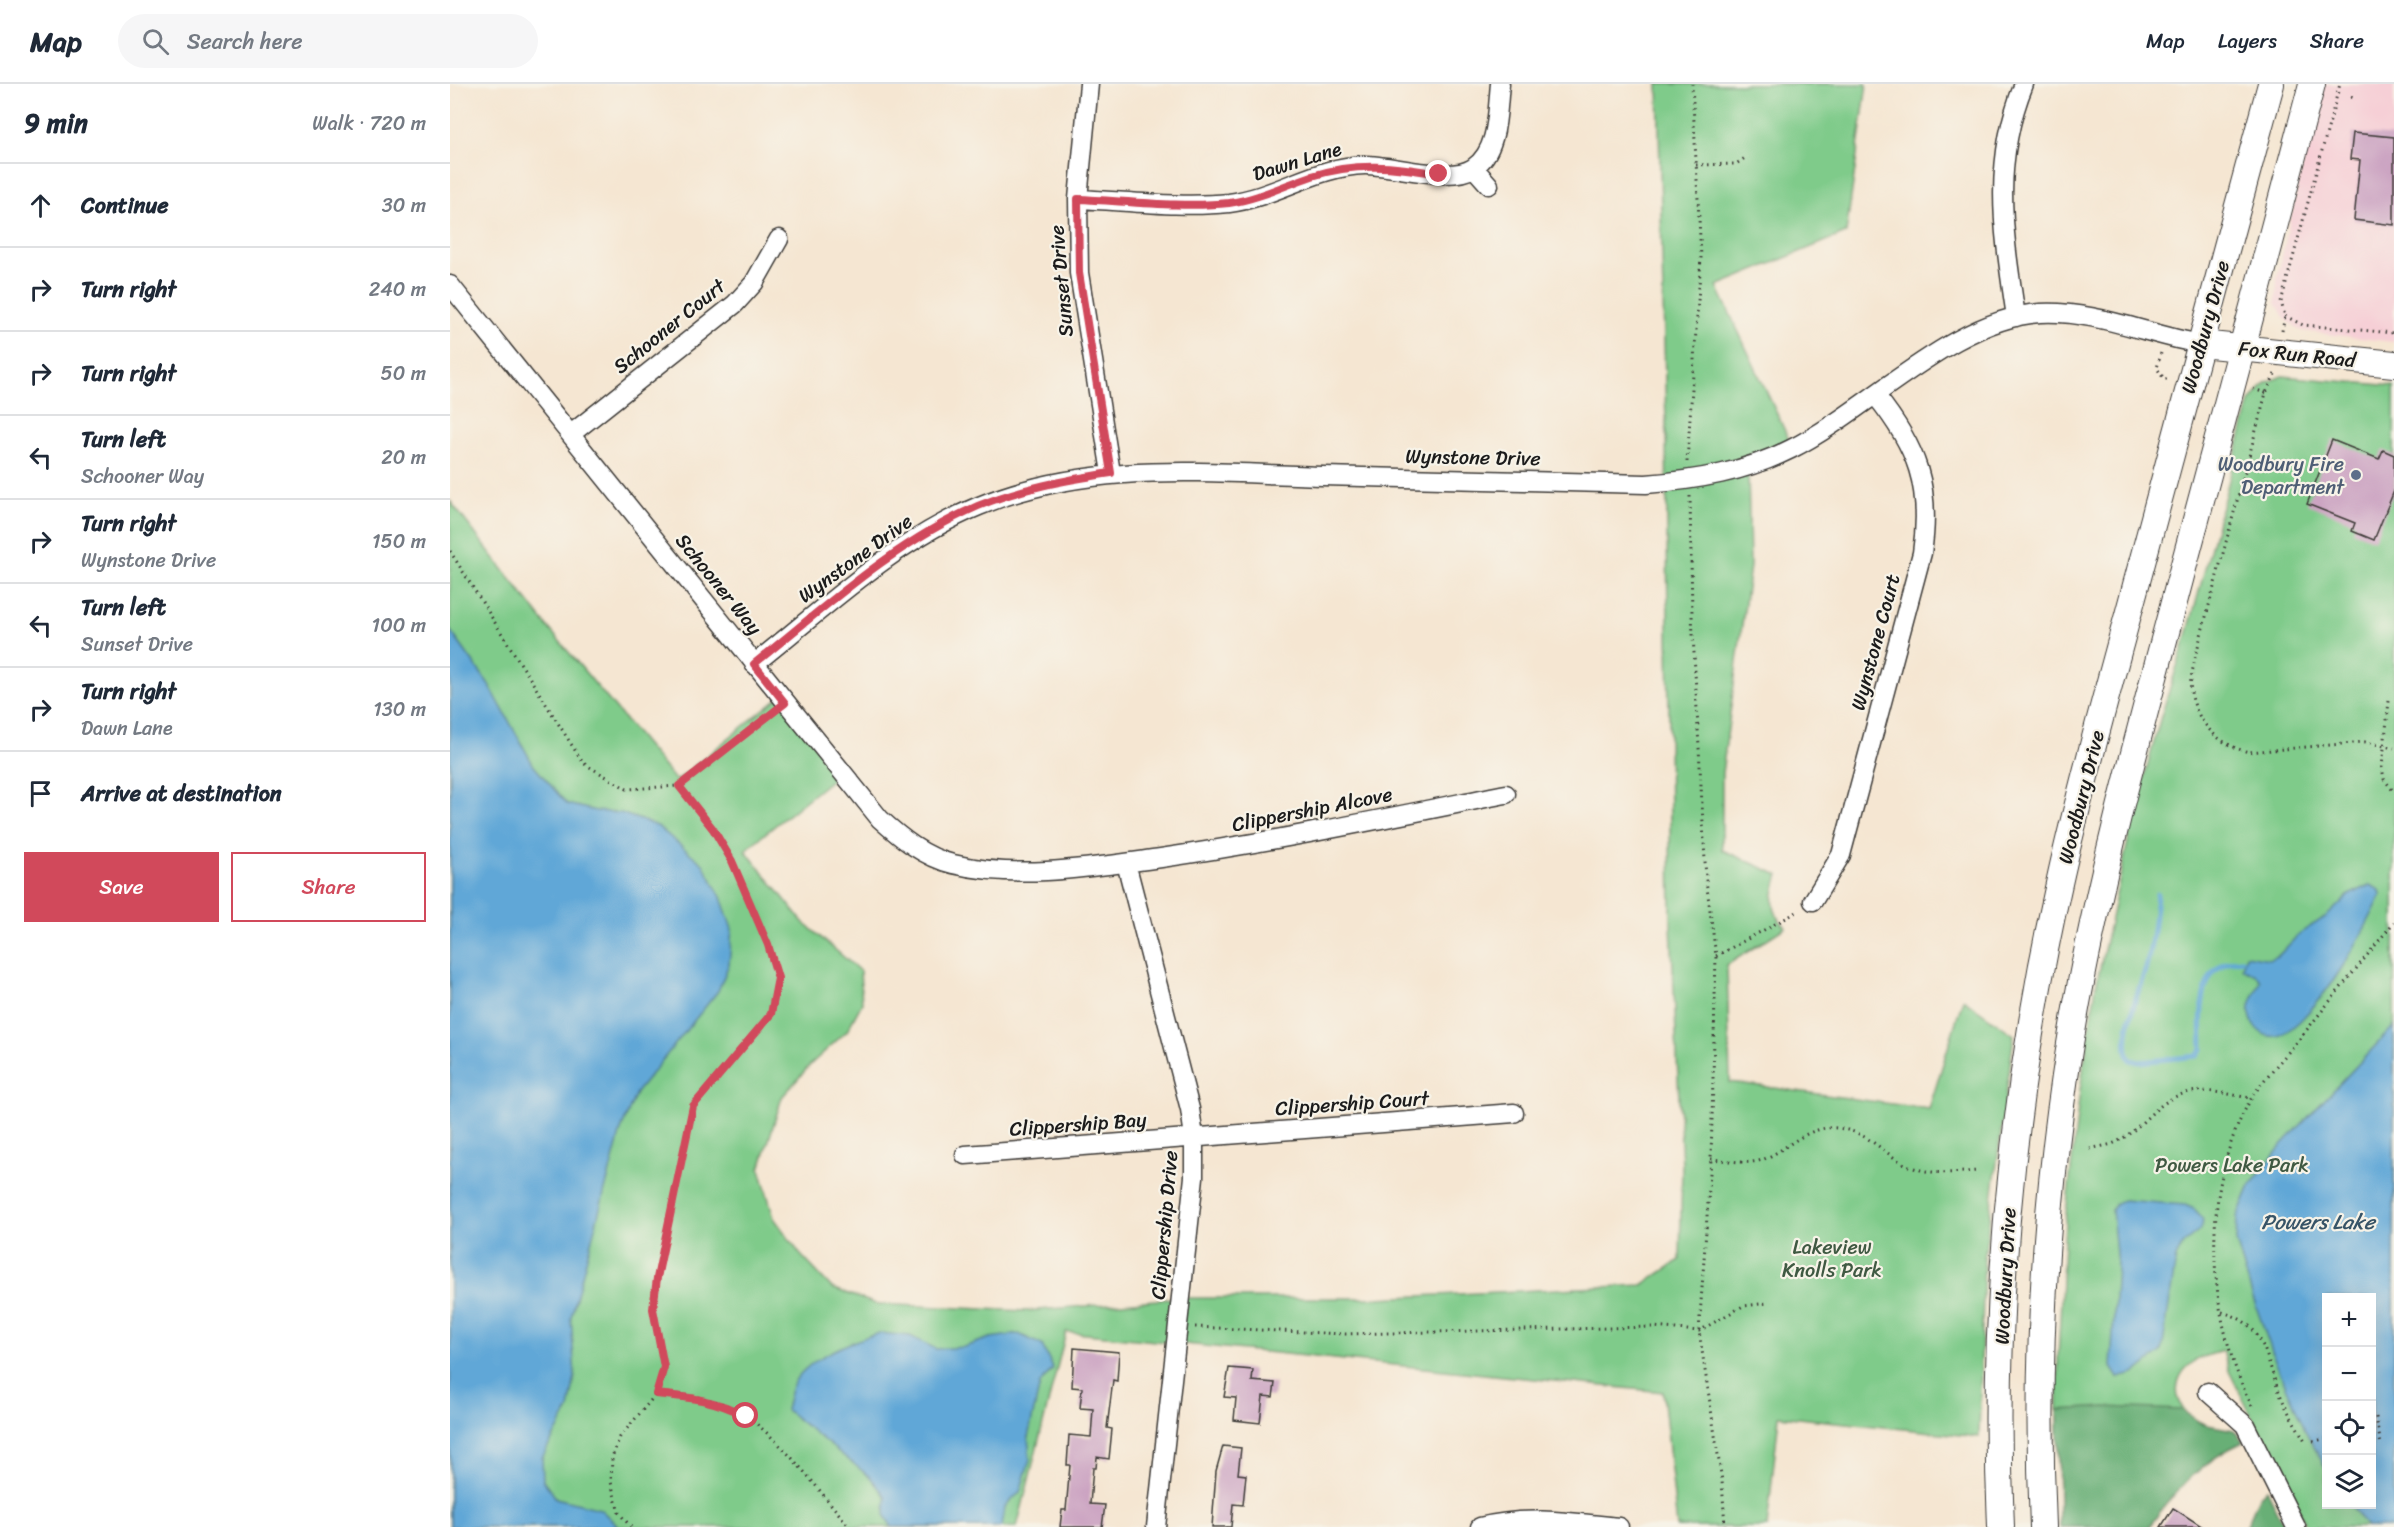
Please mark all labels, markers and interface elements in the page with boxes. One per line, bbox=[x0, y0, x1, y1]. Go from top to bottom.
search box bbox=[118, 14, 538, 68]
text: Map bbox=[30, 17, 82, 66]
text: Search here bbox=[187, 22, 303, 61]
text: Map bbox=[2146, 22, 2185, 60]
text: Layers bbox=[2218, 22, 2277, 60]
text: Share bbox=[2310, 22, 2364, 60]
icon: search bbox=[139, 25, 172, 58]
text: 9 min bbox=[24, 100, 88, 146]
text: Walk · 720 m bbox=[312, 106, 426, 141]
street label: Dawn Lane bbox=[1248, 131, 1346, 192]
route end bbox=[1425, 160, 1451, 186]
text: Continue bbox=[81, 186, 169, 225]
text: 30 m bbox=[382, 188, 426, 223]
icon: ahead bbox=[24, 189, 57, 222]
street label: Sunset Drive bbox=[1039, 224, 1084, 338]
street label: Woodbury Drive bbox=[2171, 257, 2240, 398]
street label: Schooner Court bbox=[605, 269, 734, 383]
text: Turn right bbox=[81, 270, 176, 309]
text: 240 m bbox=[369, 272, 426, 307]
icon: right bbox=[24, 273, 57, 306]
street label: Fox Run Road bbox=[2237, 331, 2359, 378]
text: Turn right bbox=[81, 354, 176, 393]
text: 50 m bbox=[381, 356, 426, 391]
icon: right bbox=[24, 357, 57, 390]
text: Turn left bbox=[81, 420, 166, 459]
street label: Wynstone Drive bbox=[1405, 439, 1541, 476]
text: 20 m bbox=[381, 440, 426, 475]
icon: left bbox=[24, 441, 57, 474]
place label: Woodbury Fire Department bbox=[2218, 447, 2345, 505]
text: Schooner Way bbox=[81, 459, 204, 494]
marker: Woodbury Fire Department bbox=[2349, 468, 2363, 482]
text: Turn right bbox=[81, 504, 176, 543]
street label: Wynstone Drive bbox=[790, 505, 920, 612]
text: 150 m bbox=[372, 524, 426, 559]
icon: right bbox=[24, 525, 57, 558]
street label: Schooner Way bbox=[666, 525, 771, 644]
text: Wynstone Drive bbox=[81, 543, 216, 578]
street label: Wynstone Court bbox=[1840, 570, 1911, 714]
text: Turn left bbox=[81, 588, 166, 627]
text: 100 m bbox=[372, 608, 426, 643]
icon: left bbox=[24, 609, 57, 642]
text: Sunset Drive bbox=[81, 627, 193, 662]
text: Turn right bbox=[81, 672, 176, 711]
text: 130 m bbox=[373, 692, 426, 727]
icon: right bbox=[24, 693, 57, 726]
text: Dawn Lane bbox=[81, 711, 173, 746]
street label: Woodbury Drive bbox=[2048, 727, 2115, 868]
text: Arrive at destination bbox=[81, 774, 282, 813]
icon: arrive bbox=[24, 777, 57, 810]
street label: Clippership Alcove bbox=[1229, 777, 1395, 842]
button: Save bbox=[24, 852, 219, 922]
button: Share bbox=[231, 852, 426, 922]
street label: Clippership Court bbox=[1274, 1081, 1431, 1126]
street label: Clippership Bay bbox=[1008, 1102, 1148, 1147]
park label: Powers Lake Park bbox=[2155, 1148, 2309, 1183]
street label: Clippership Drive bbox=[1141, 1149, 1188, 1301]
water label: Powers Lake bbox=[2261, 1203, 2377, 1241]
street label: Woodbury Drive bbox=[1984, 1207, 2027, 1345]
park label: Lakeview Knolls Park bbox=[1782, 1230, 1882, 1288]
map controls bbox=[2322, 1293, 2376, 1509]
button: + bbox=[2322, 1293, 2376, 1347]
button: − bbox=[2322, 1347, 2376, 1401]
button: locate bbox=[2322, 1401, 2376, 1455]
route start bbox=[732, 1402, 758, 1428]
button: layers bbox=[2322, 1455, 2376, 1509]

